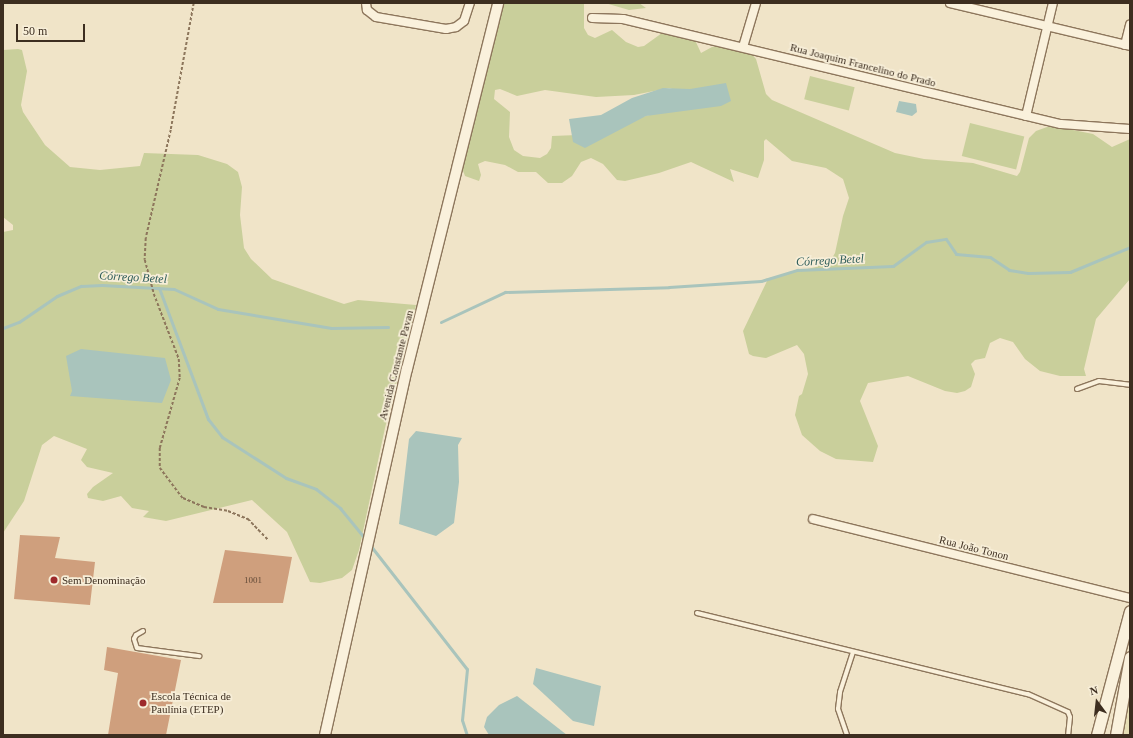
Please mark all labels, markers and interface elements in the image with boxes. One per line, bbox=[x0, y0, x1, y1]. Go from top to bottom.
scale bar bbox=[18, 16, 87, 42]
text: 50 m bbox=[23, 24, 47, 38]
street label: Rua Joaquim Francelino do Prado bbox=[789, 40, 937, 90]
water label: Córrego Betel bbox=[796, 252, 864, 270]
water label: Córrego Betel bbox=[99, 269, 167, 287]
street label: Avenida Constante Pavan bbox=[376, 309, 416, 421]
street label: Rua João Tonon bbox=[938, 533, 1010, 563]
place label: Sem Denominação bbox=[62, 573, 145, 587]
marker: Sem Denominação bbox=[49, 575, 59, 585]
house number: 1001 bbox=[244, 575, 262, 585]
north arrow bbox=[1077, 682, 1117, 722]
text: N bbox=[1088, 684, 1099, 697]
place label: Escola Técnica de Paulínia (ETEP) bbox=[151, 690, 231, 716]
marker: Escola Técnica de Paulínia (ETEP) bbox=[138, 698, 148, 708]

